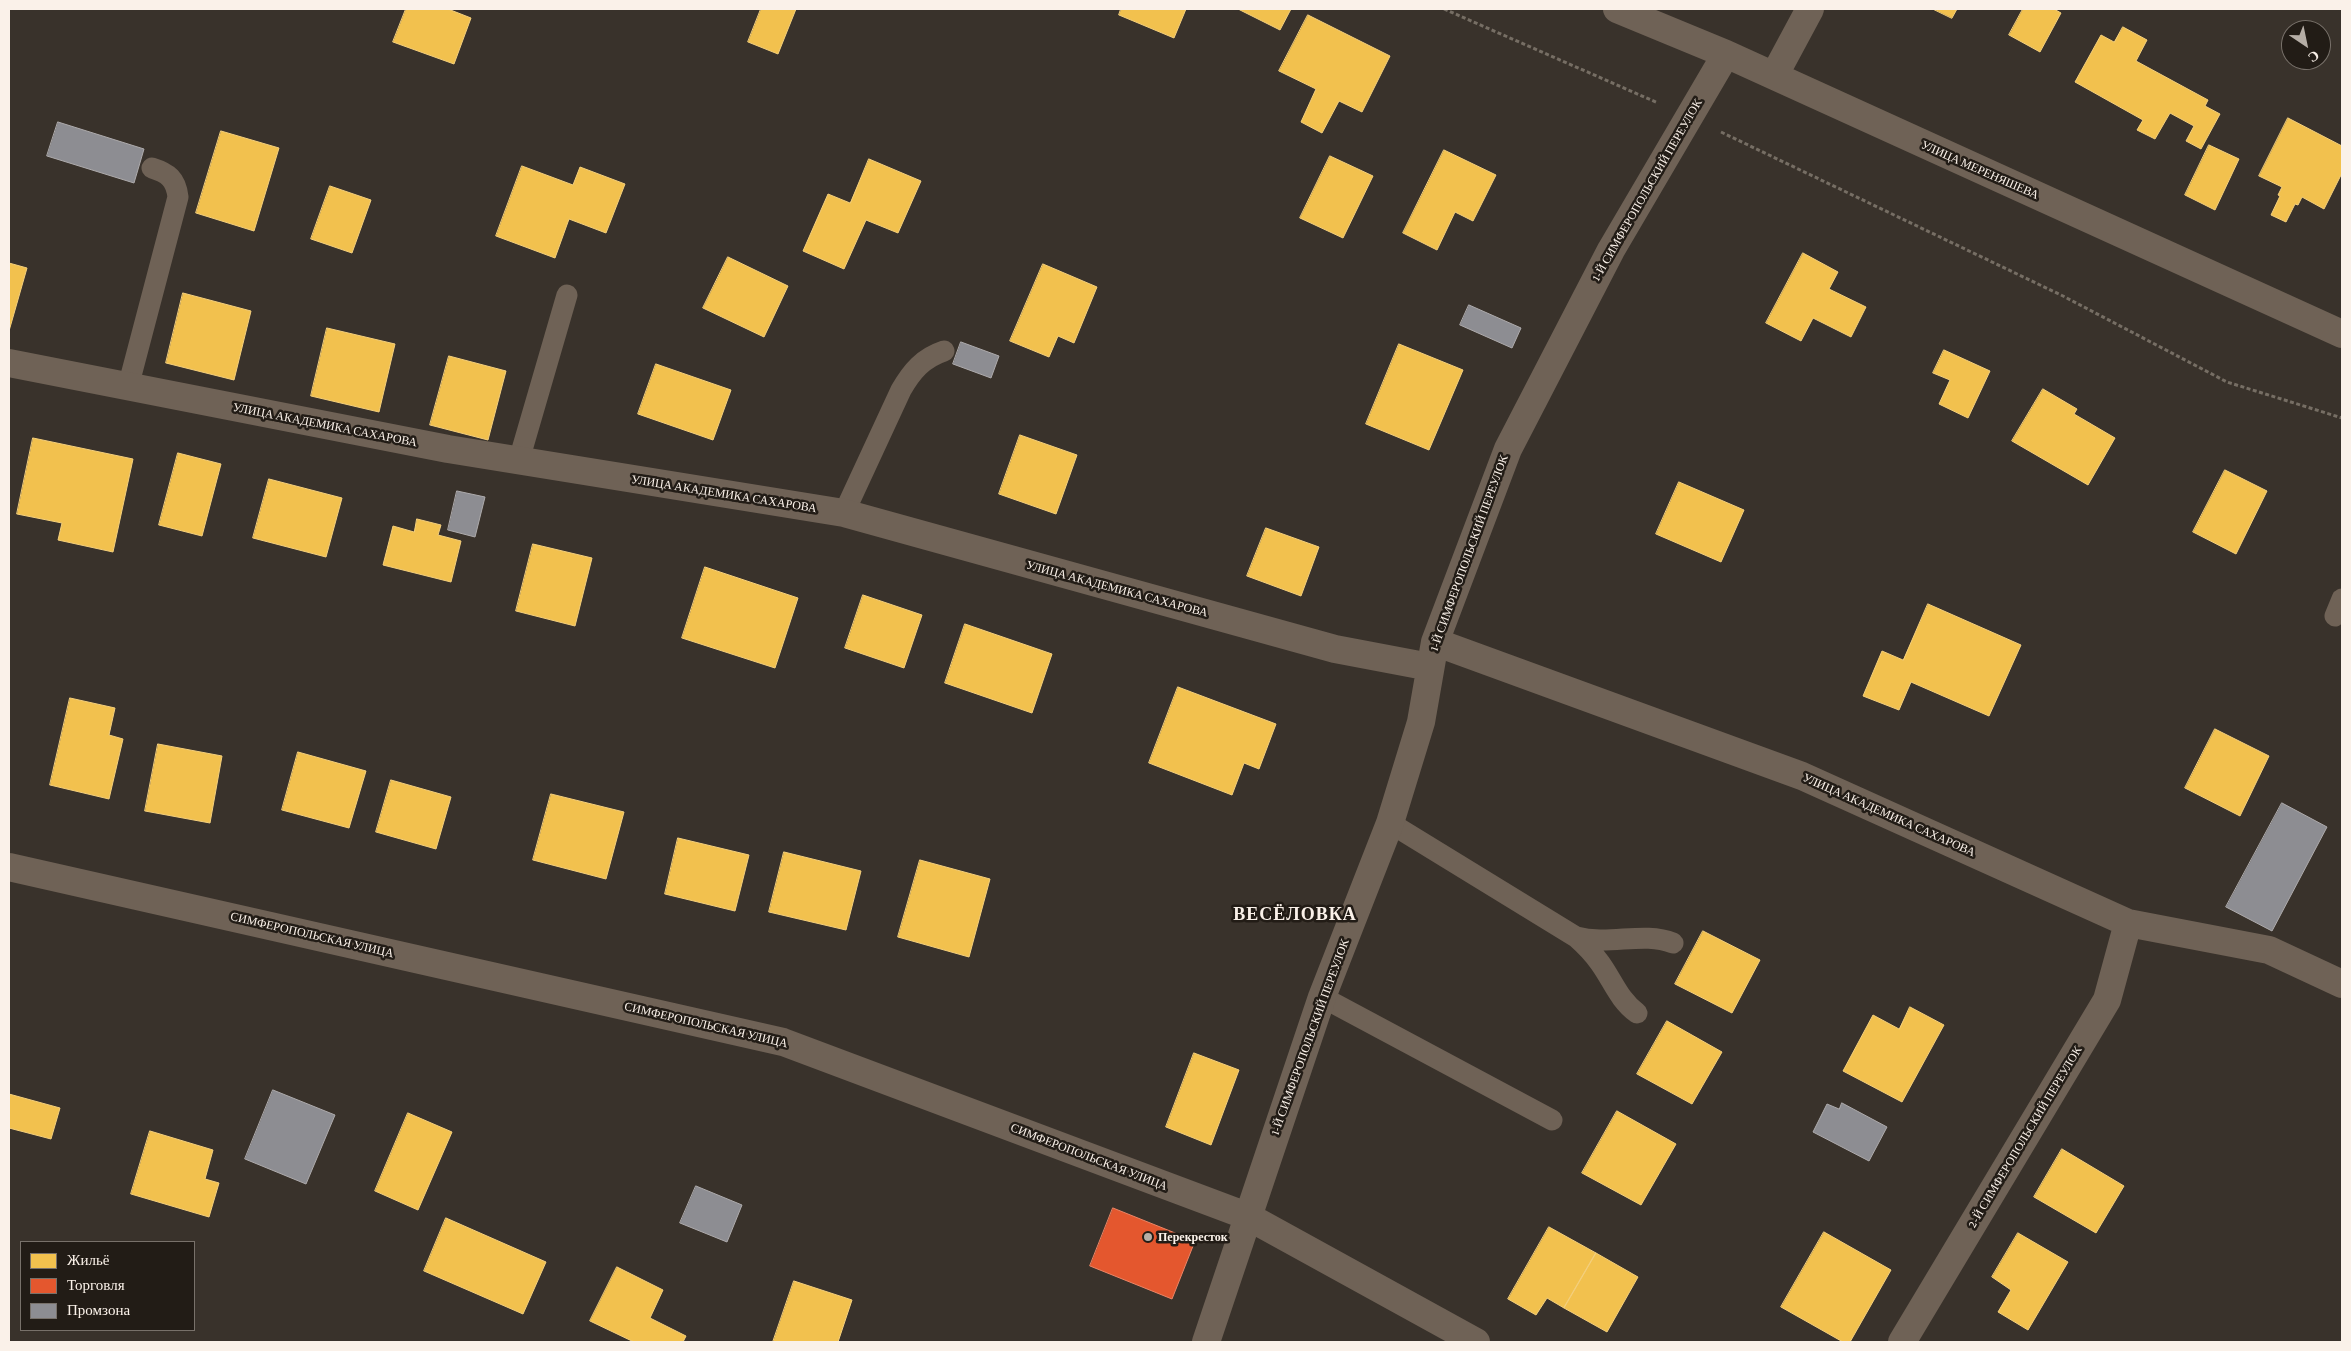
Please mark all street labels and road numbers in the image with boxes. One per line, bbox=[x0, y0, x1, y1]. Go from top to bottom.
street label: 1-Й СИМФЕРОПОЛЬСКИЙ ПЕРЕУЛОК bbox=[1589, 96, 1705, 284]
street label: УЛИЦА МЕРЕНЯШЕВА bbox=[1919, 137, 2041, 203]
street label: УЛИЦА АКАДЕМИКА САХАРОВА bbox=[232, 400, 418, 450]
street label: 1-Й СИМФЕРОПОЛЬСКИЙ ПЕРЕУЛОК bbox=[1427, 453, 1511, 653]
street label: УЛИЦА АКАДЕМИКА САХАРОВА bbox=[630, 472, 818, 516]
street label: УЛИЦА АКАДЕМИКА САХАРОВА bbox=[1025, 558, 1209, 620]
street label: УЛИЦА АКАДЕМИКА САХАРОВА bbox=[1800, 770, 1978, 860]
street label: СИМФЕРОПОЛЬСКАЯ УЛИЦА bbox=[229, 909, 395, 961]
street label: 1-Й СИМФЕРОПОЛЬСКИЙ ПЕРЕУЛОК bbox=[1268, 937, 1352, 1137]
street label: СИМФЕРОПОЛЬСКАЯ УЛИЦА bbox=[623, 999, 789, 1051]
street label: 2-Й СИМФЕРОПОЛЬСКИЙ ПЕРЕУЛОК bbox=[1965, 1044, 2085, 1230]
street label: СИМФЕРОПОЛЬСКАЯ УЛИЦА bbox=[1008, 1120, 1170, 1194]

